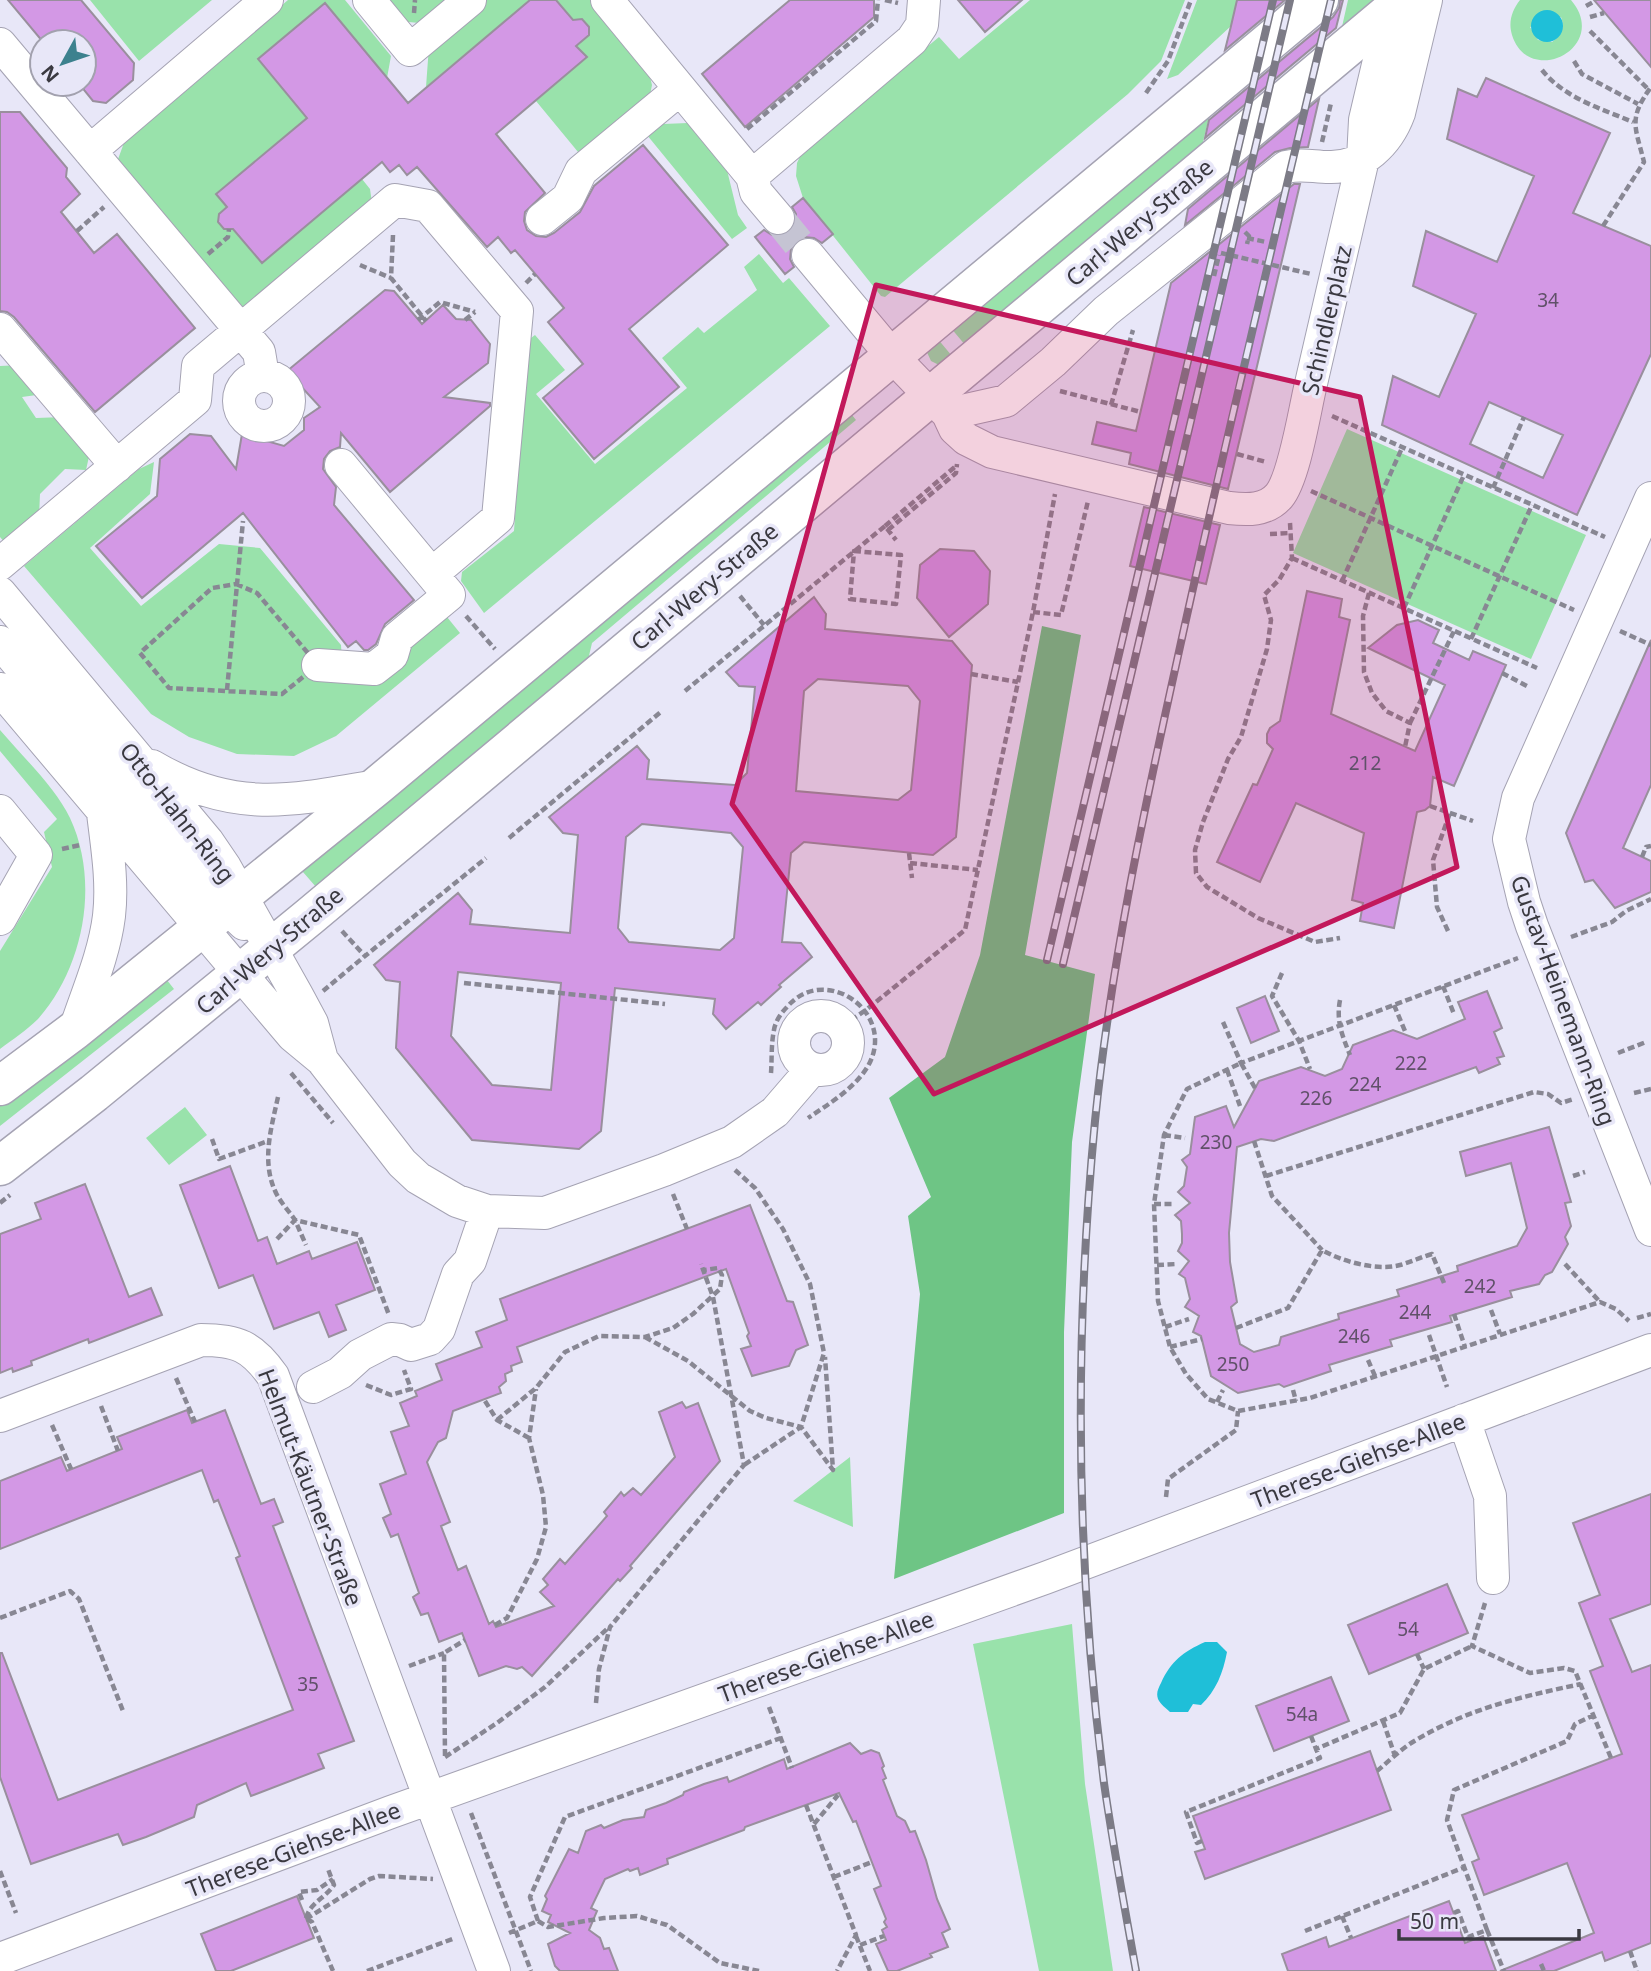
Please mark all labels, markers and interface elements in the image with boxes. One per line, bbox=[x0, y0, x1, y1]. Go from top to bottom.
north arrow bbox=[28, 28, 98, 98]
text: N bbox=[35, 60, 65, 88]
street label: Carl-Wery-Straße bbox=[1059, 151, 1219, 293]
street label: Schindlerplatz bbox=[1293, 242, 1359, 398]
house number: 34 bbox=[1537, 287, 1559, 313]
street label: Carl-Wery-Straße bbox=[624, 515, 784, 657]
street label: Otto-Hahn-Ring bbox=[113, 735, 243, 889]
house number: 212 bbox=[1349, 750, 1381, 776]
street label: Gustav-Heinemann-Ring bbox=[1504, 870, 1624, 1130]
street label: Carl-Wery-Straße bbox=[189, 879, 349, 1021]
house number: 222 bbox=[1395, 1050, 1427, 1076]
house number: 224 bbox=[1349, 1071, 1381, 1097]
house number: 226 bbox=[1300, 1085, 1332, 1111]
house number: 230 bbox=[1200, 1129, 1232, 1155]
house number: 242 bbox=[1464, 1273, 1496, 1299]
house number: 244 bbox=[1399, 1299, 1431, 1325]
house number: 246 bbox=[1338, 1323, 1370, 1349]
house number: 250 bbox=[1217, 1351, 1249, 1377]
street label: Helmut-Käutner-Straße bbox=[251, 1364, 371, 1610]
street label: Therese-Giehse-Allee bbox=[1246, 1404, 1470, 1516]
street label: Therese-Giehse-Allee bbox=[714, 1602, 938, 1710]
house number: 54 bbox=[1397, 1616, 1419, 1642]
house number: 35 bbox=[297, 1671, 319, 1697]
house number: 54a bbox=[1286, 1701, 1318, 1727]
street label: Therese-Giehse-Allee bbox=[181, 1793, 405, 1905]
scale bar bbox=[1399, 1898, 1579, 1942]
text: 50 m bbox=[1410, 1907, 1459, 1935]

